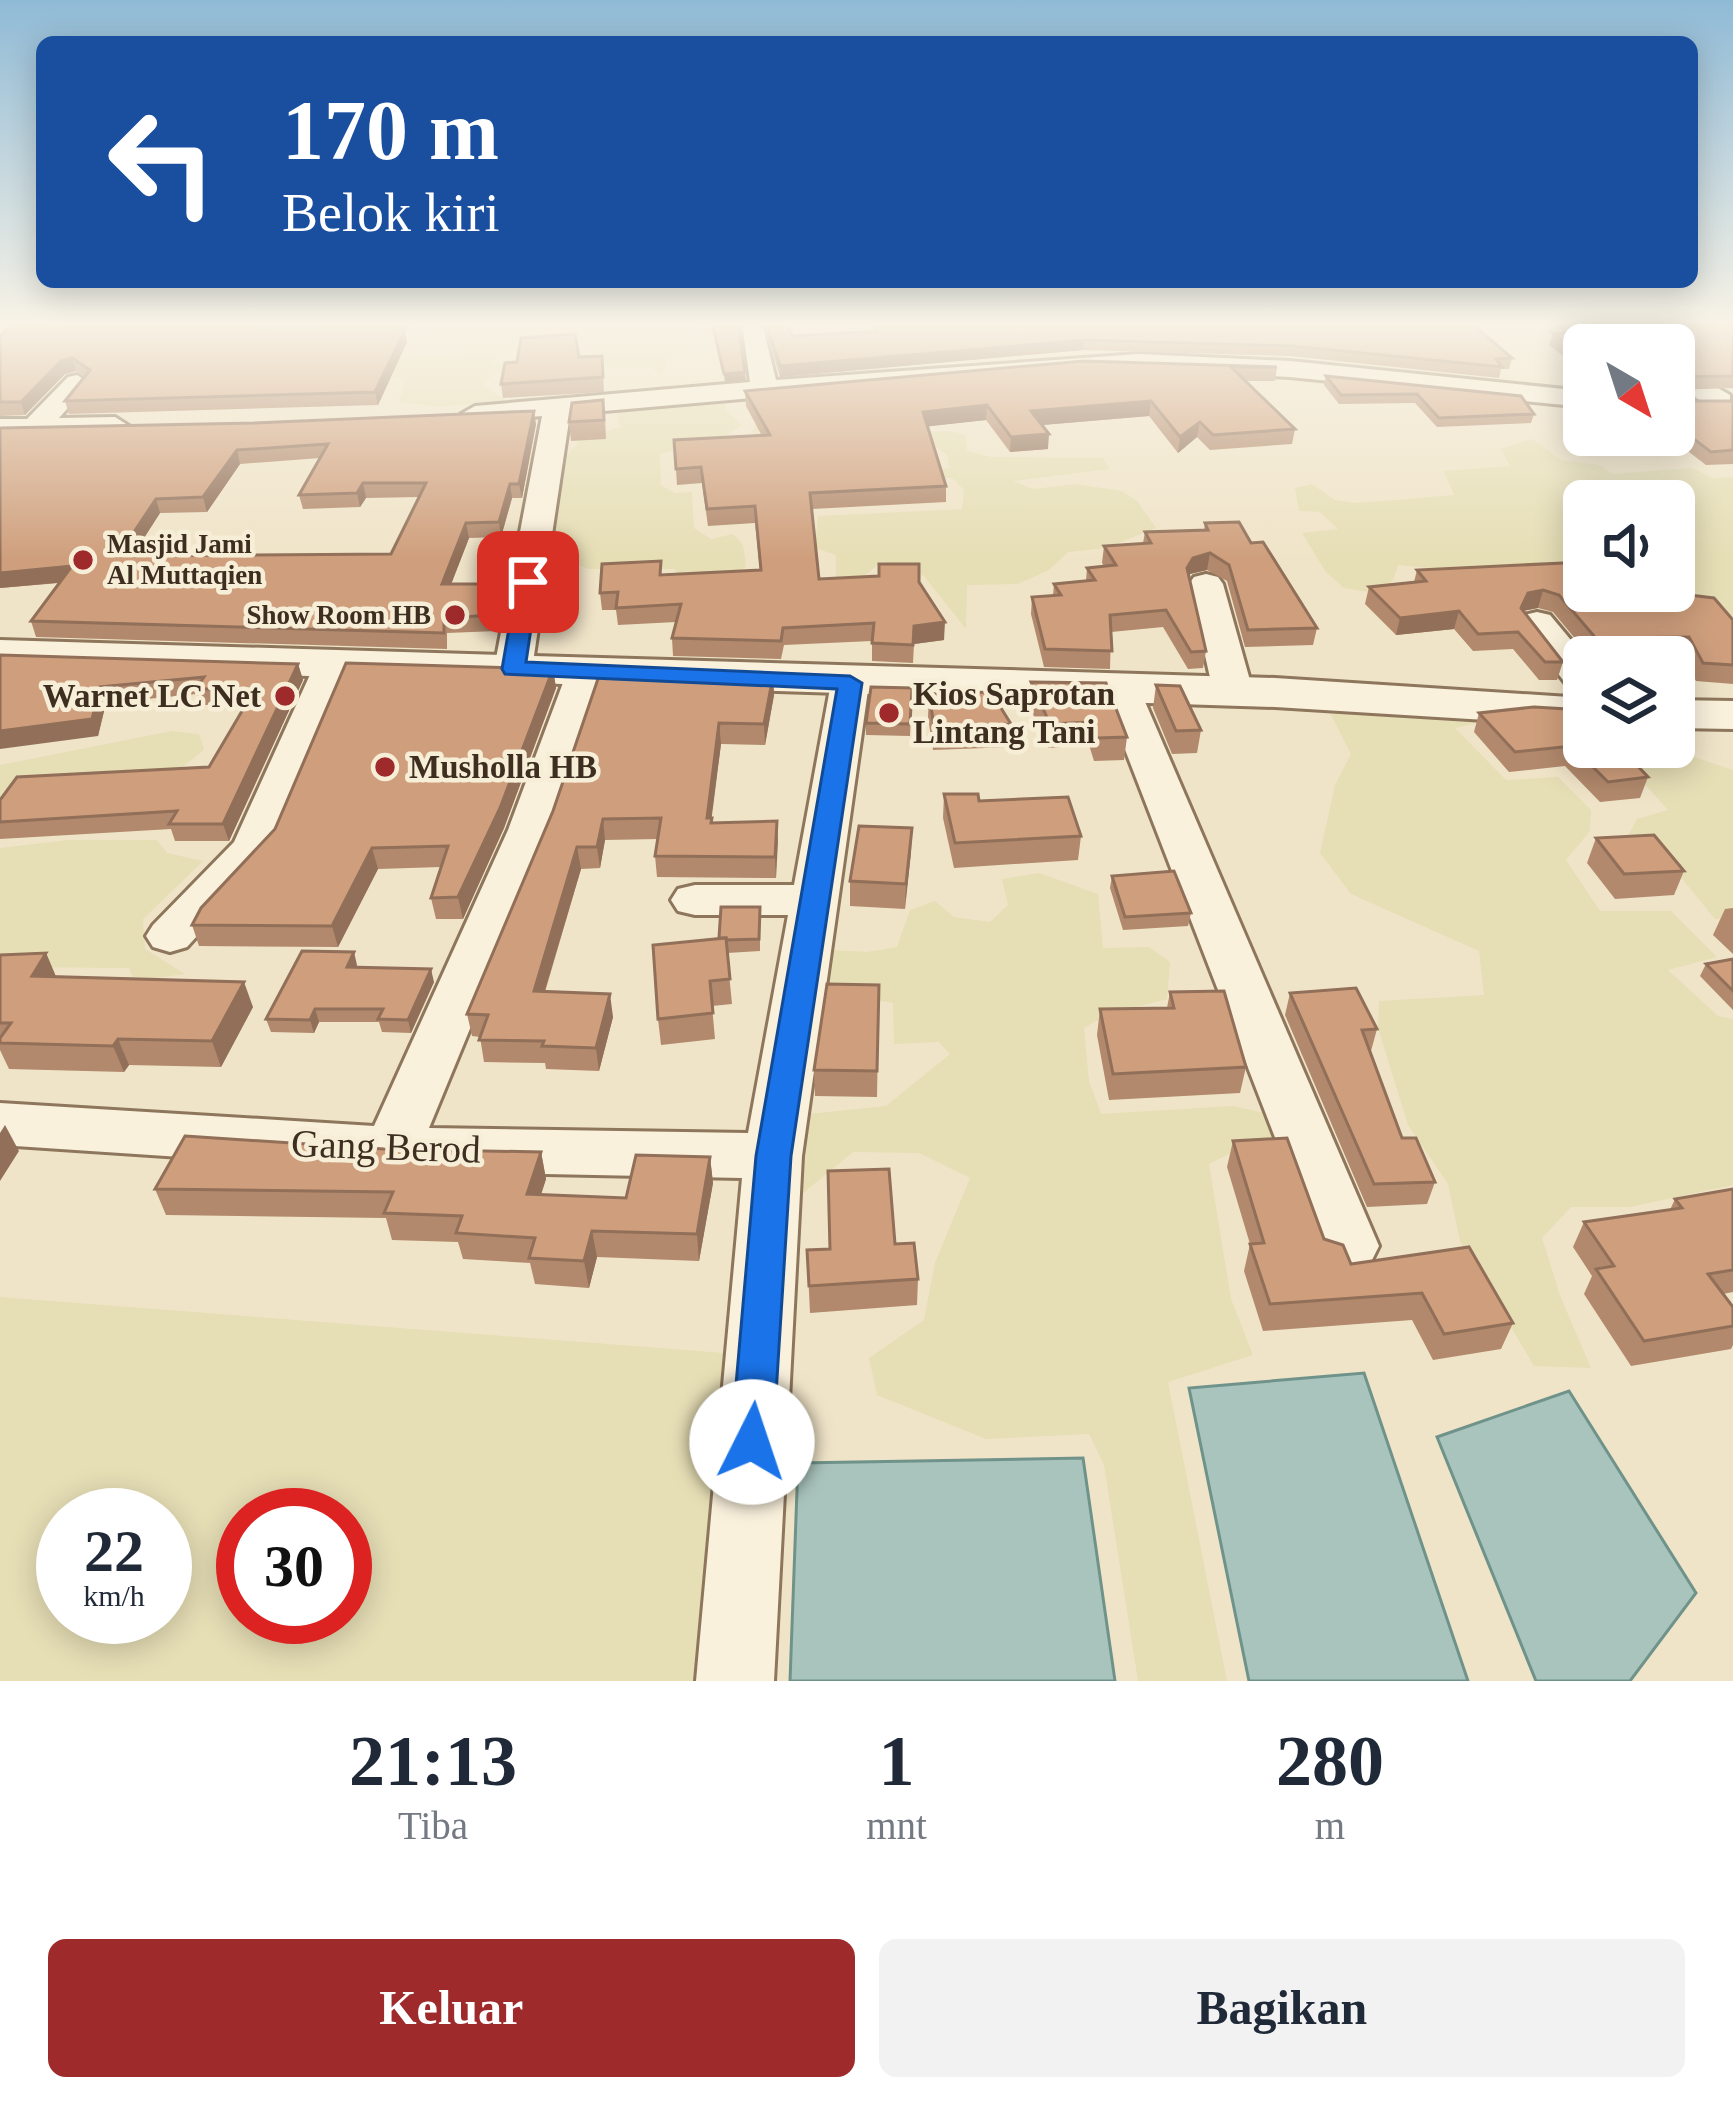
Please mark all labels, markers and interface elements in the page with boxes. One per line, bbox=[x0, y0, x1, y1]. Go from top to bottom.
icon: left bbox=[84, 84, 240, 240]
text: 170 m bbox=[282, 84, 499, 177]
text: Belok kiri bbox=[282, 183, 499, 243]
north arrow bbox=[1563, 324, 1695, 456]
map controls bbox=[1563, 324, 1695, 768]
button: sound bbox=[1563, 480, 1695, 612]
place label: Masjid Jami Al Muttaqien bbox=[107, 529, 262, 590]
pin bbox=[477, 531, 579, 633]
marker: Masjid Jami Al Muttaqien bbox=[70, 547, 96, 573]
icon: arrive bbox=[495, 549, 561, 615]
place label: Show Room HB bbox=[246, 600, 431, 630]
marker: Show Room HB bbox=[442, 602, 468, 628]
button: layers bbox=[1563, 636, 1695, 768]
place label: Kios Saprotan Lintang Tani bbox=[913, 676, 1115, 750]
place label: Warnet LC Net bbox=[43, 678, 261, 714]
marker: Warnet LC Net bbox=[272, 683, 298, 709]
marker: Kios Saprotan Lintang Tani bbox=[876, 700, 902, 726]
place label: Musholla HB bbox=[409, 749, 597, 785]
marker: Musholla HB bbox=[372, 754, 398, 780]
street label: Gang Berod bbox=[290, 1121, 482, 1172]
position arrow bbox=[689, 1379, 815, 1505]
speed limit sign: 30 bbox=[216, 1488, 372, 1644]
text: 22 bbox=[84, 1518, 144, 1584]
text: km/h bbox=[83, 1579, 145, 1612]
text: 21:13 bbox=[349, 1721, 517, 1801]
text: 1 bbox=[878, 1721, 914, 1801]
text: 280 bbox=[1276, 1721, 1384, 1801]
text: Tiba bbox=[398, 1804, 468, 1847]
text: mnt bbox=[866, 1804, 927, 1847]
text: m bbox=[1315, 1804, 1345, 1847]
button: Keluar bbox=[48, 1939, 855, 2077]
button: Bagikan bbox=[879, 1939, 1685, 2077]

